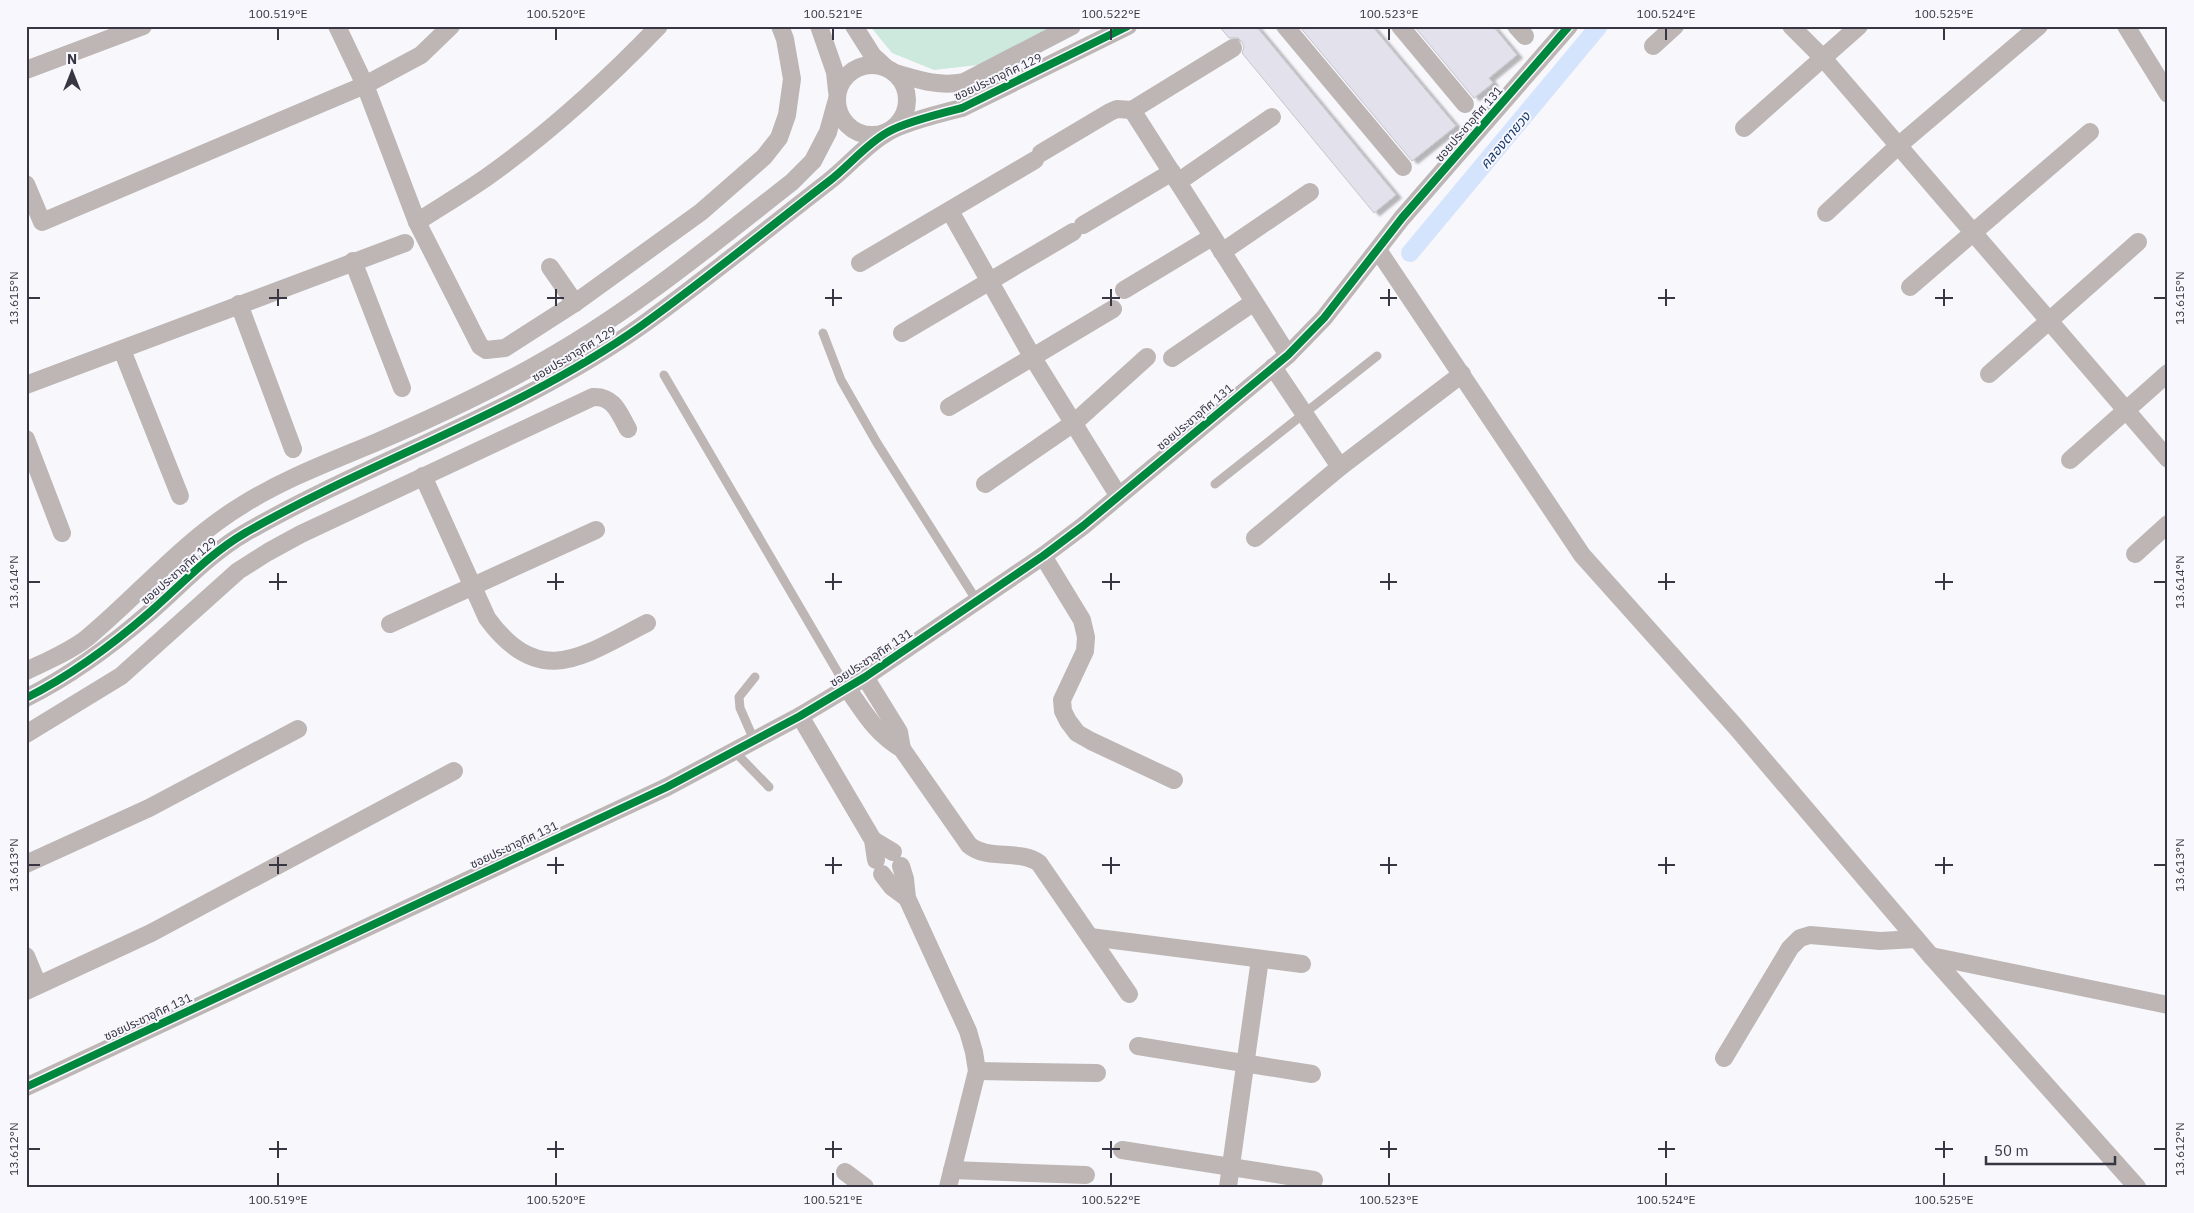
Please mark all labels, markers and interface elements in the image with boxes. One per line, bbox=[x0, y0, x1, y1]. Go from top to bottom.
text: 100.519°E bbox=[248, 6, 308, 21]
text: 100.520°E bbox=[526, 6, 586, 21]
text: 100.521°E bbox=[803, 6, 863, 21]
text: 100.522°E bbox=[1081, 6, 1141, 21]
text: 100.523°E bbox=[1359, 6, 1419, 21]
text: 100.524°E bbox=[1636, 6, 1696, 21]
text: 100.525°E bbox=[1914, 6, 1974, 21]
north arrow bbox=[48, 48, 98, 98]
text: N bbox=[67, 50, 77, 68]
street label: ซอยประชาอุทิศ 129 bbox=[951, 50, 1044, 104]
street label: ซอยประชาอุทิศ 131 bbox=[1432, 83, 1506, 165]
water label: คลองตายวง bbox=[1476, 106, 1535, 172]
text: 13.615°N bbox=[6, 271, 21, 325]
text: 13.615°N bbox=[2172, 271, 2187, 325]
street label: ซอยประชาอุทิศ 129 bbox=[529, 323, 619, 385]
street label: ซอยประชาอุทิศ 131 bbox=[1153, 380, 1236, 453]
street label: ซอยประชาอุทิศ 129 bbox=[138, 534, 220, 608]
text: 13.614°N bbox=[6, 555, 21, 609]
text: 13.614°N bbox=[2172, 555, 2187, 609]
street label: ซอยประชาอุทิศ 131 bbox=[827, 625, 915, 690]
street label: ซอยประชาอุทิศ 131 bbox=[467, 818, 560, 872]
text: 13.613°N bbox=[6, 838, 21, 892]
text: 13.613°N bbox=[2172, 838, 2187, 892]
street label: ซอยประชาอุทิศ 131 bbox=[101, 990, 194, 1044]
text: 13.612°N bbox=[6, 1122, 21, 1176]
text: 13.612°N bbox=[2172, 1122, 2187, 1176]
scale bar bbox=[1986, 1133, 2115, 1165]
text: 50 m bbox=[1994, 1141, 2029, 1160]
text: 100.519°E bbox=[248, 1192, 308, 1207]
text: 100.520°E bbox=[526, 1192, 586, 1207]
text: 100.521°E bbox=[803, 1192, 863, 1207]
text: 100.522°E bbox=[1081, 1192, 1141, 1207]
text: 100.523°E bbox=[1359, 1192, 1419, 1207]
text: 100.524°E bbox=[1636, 1192, 1696, 1207]
text: 100.525°E bbox=[1914, 1192, 1974, 1207]

